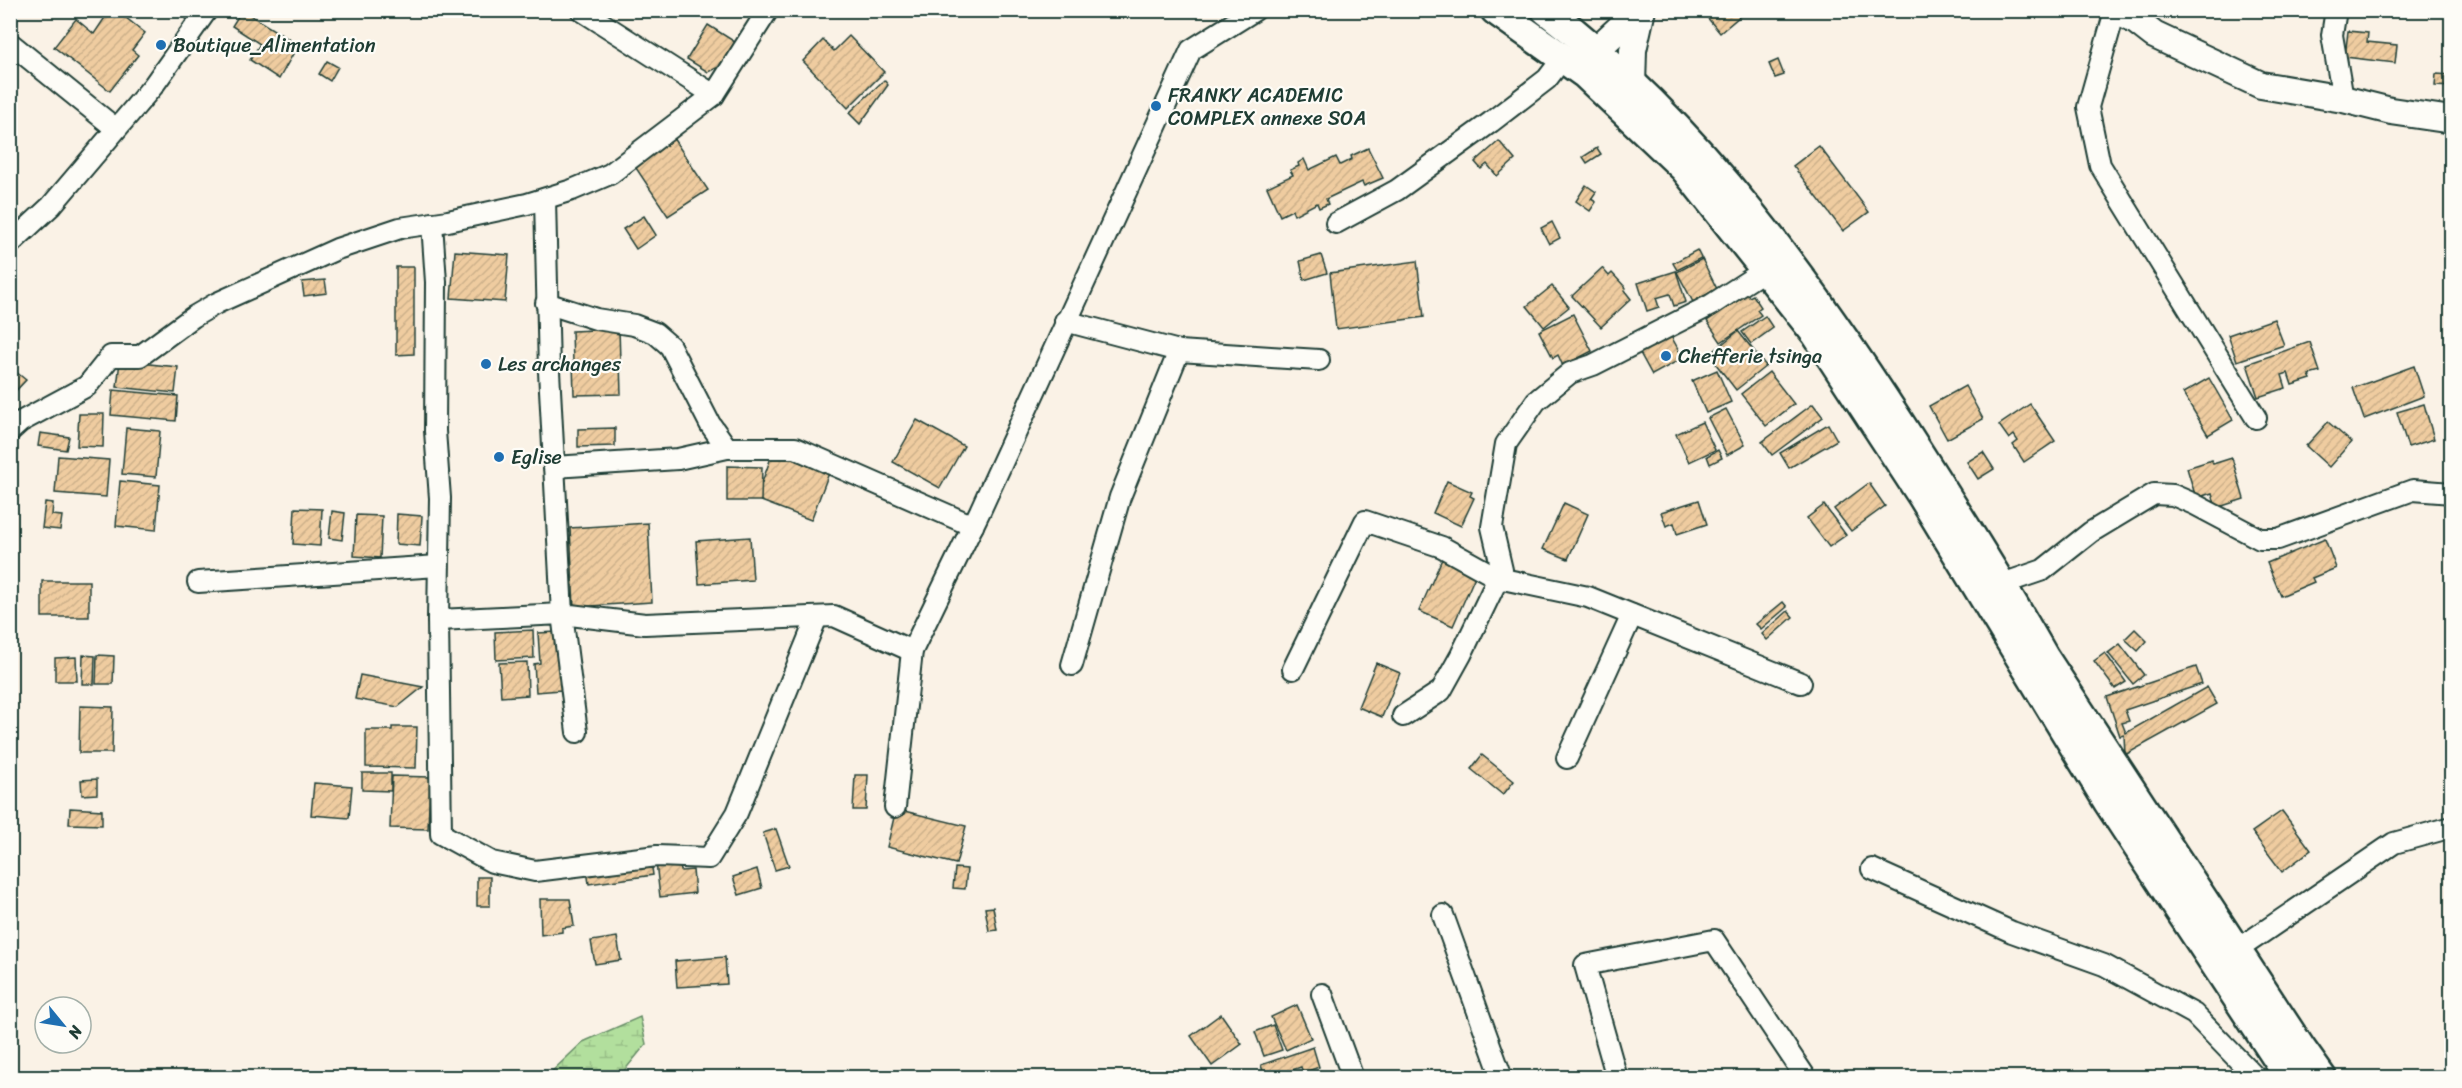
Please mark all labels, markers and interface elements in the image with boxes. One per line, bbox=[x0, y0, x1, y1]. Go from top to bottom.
place label: Boutique_Alimentation bbox=[173, 28, 376, 63]
marker: Boutique_Alimentation bbox=[154, 38, 168, 52]
place label: FRANKY ACADEMIC COMPLEX annexe SOA bbox=[1168, 78, 1366, 136]
marker: FRANKY ACADEMIC COMPLEX annexe SOA bbox=[1149, 99, 1163, 113]
place label: Chefferie tsinga bbox=[1678, 339, 1822, 374]
place label: Les archanges bbox=[498, 347, 622, 382]
marker: Chefferie tsinga bbox=[1659, 349, 1673, 363]
marker: Les archanges bbox=[479, 357, 493, 371]
place label: Eglise bbox=[511, 440, 562, 475]
marker: Eglise bbox=[492, 450, 506, 464]
north arrow bbox=[33, 995, 93, 1055]
text: N bbox=[60, 1019, 91, 1045]

